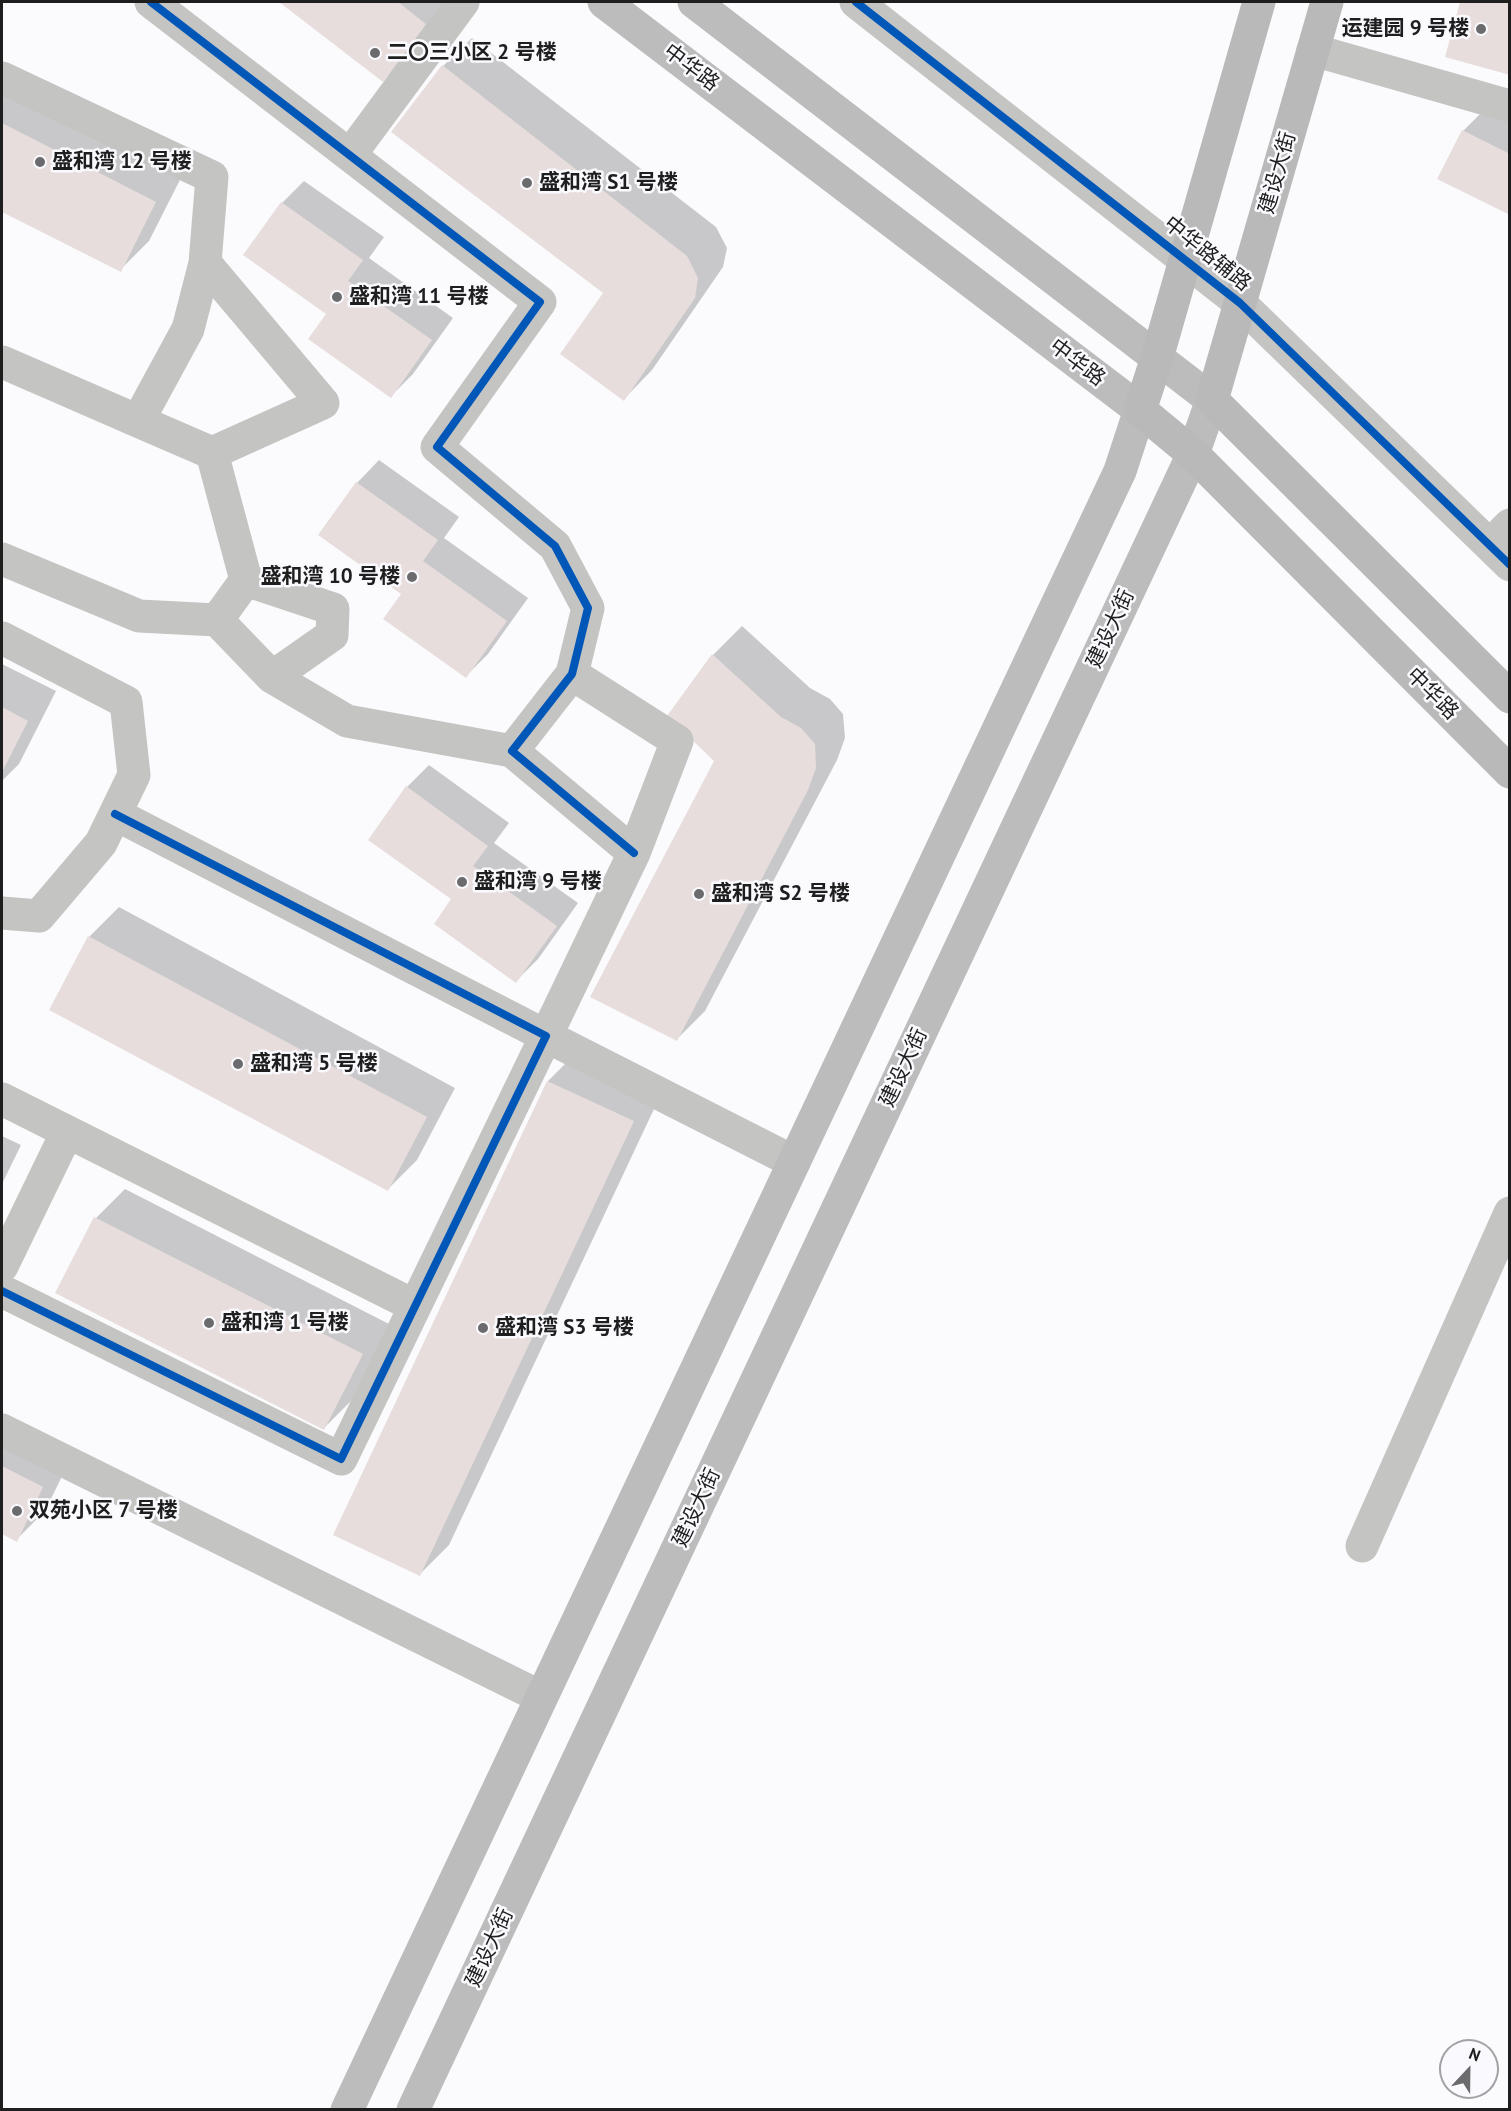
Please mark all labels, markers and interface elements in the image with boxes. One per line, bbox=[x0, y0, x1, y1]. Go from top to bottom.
place label: 运建园 9 号楼 bbox=[1341, 16, 1469, 42]
marker: 运建园 9 号楼 bbox=[1474, 22, 1488, 36]
street label: 中华路 bbox=[658, 39, 724, 97]
place label: 二〇三小区 2 号楼 bbox=[387, 40, 557, 66]
marker: 二〇三小区 2 号楼 bbox=[368, 46, 382, 60]
street label: 建设大街 bbox=[1254, 129, 1302, 217]
place label: 盛和湾 12 号楼 bbox=[52, 149, 191, 175]
marker: 盛和湾 12 号楼 bbox=[33, 155, 47, 169]
place label: 盛和湾 S1 号楼 bbox=[539, 170, 678, 196]
marker: 盛和湾 S1 号楼 bbox=[520, 176, 534, 190]
street label: 中华路辅路 bbox=[1158, 211, 1256, 297]
place label: 盛和湾 11 号楼 bbox=[349, 284, 488, 310]
marker: 盛和湾 11 号楼 bbox=[330, 290, 344, 304]
street label: 中华路 bbox=[1044, 334, 1110, 392]
place label: 盛和湾 10 号楼 bbox=[261, 564, 400, 590]
marker: 盛和湾 10 号楼 bbox=[405, 570, 419, 584]
street label: 建设大街 bbox=[1082, 586, 1140, 672]
street label: 中华路 bbox=[1401, 663, 1463, 725]
place label: 盛和湾 9 号楼 bbox=[474, 869, 602, 895]
marker: 盛和湾 9 号楼 bbox=[455, 875, 469, 889]
place label: 盛和湾 S2 号楼 bbox=[711, 881, 850, 907]
marker: 盛和湾 S2 号楼 bbox=[692, 887, 706, 901]
street label: 建设大街 bbox=[875, 1025, 933, 1111]
place label: 盛和湾 5 号楼 bbox=[250, 1051, 378, 1077]
marker: 盛和湾 5 号楼 bbox=[231, 1057, 245, 1071]
place label: 盛和湾 1 号楼 bbox=[221, 1310, 349, 1336]
place label: 盛和湾 S3 号楼 bbox=[495, 1315, 634, 1341]
marker: 盛和湾 1 号楼 bbox=[202, 1316, 216, 1330]
marker: 盛和湾 S3 号楼 bbox=[476, 1321, 490, 1335]
street label: 建设大街 bbox=[668, 1465, 726, 1551]
place label: 双苑小区 7 号楼 bbox=[29, 1498, 178, 1524]
marker: 双苑小区 7 号楼 bbox=[10, 1504, 24, 1518]
street label: 建设大街 bbox=[461, 1905, 519, 1991]
north arrow bbox=[1439, 2039, 1499, 2099]
text: N bbox=[1466, 2043, 1484, 2065]

